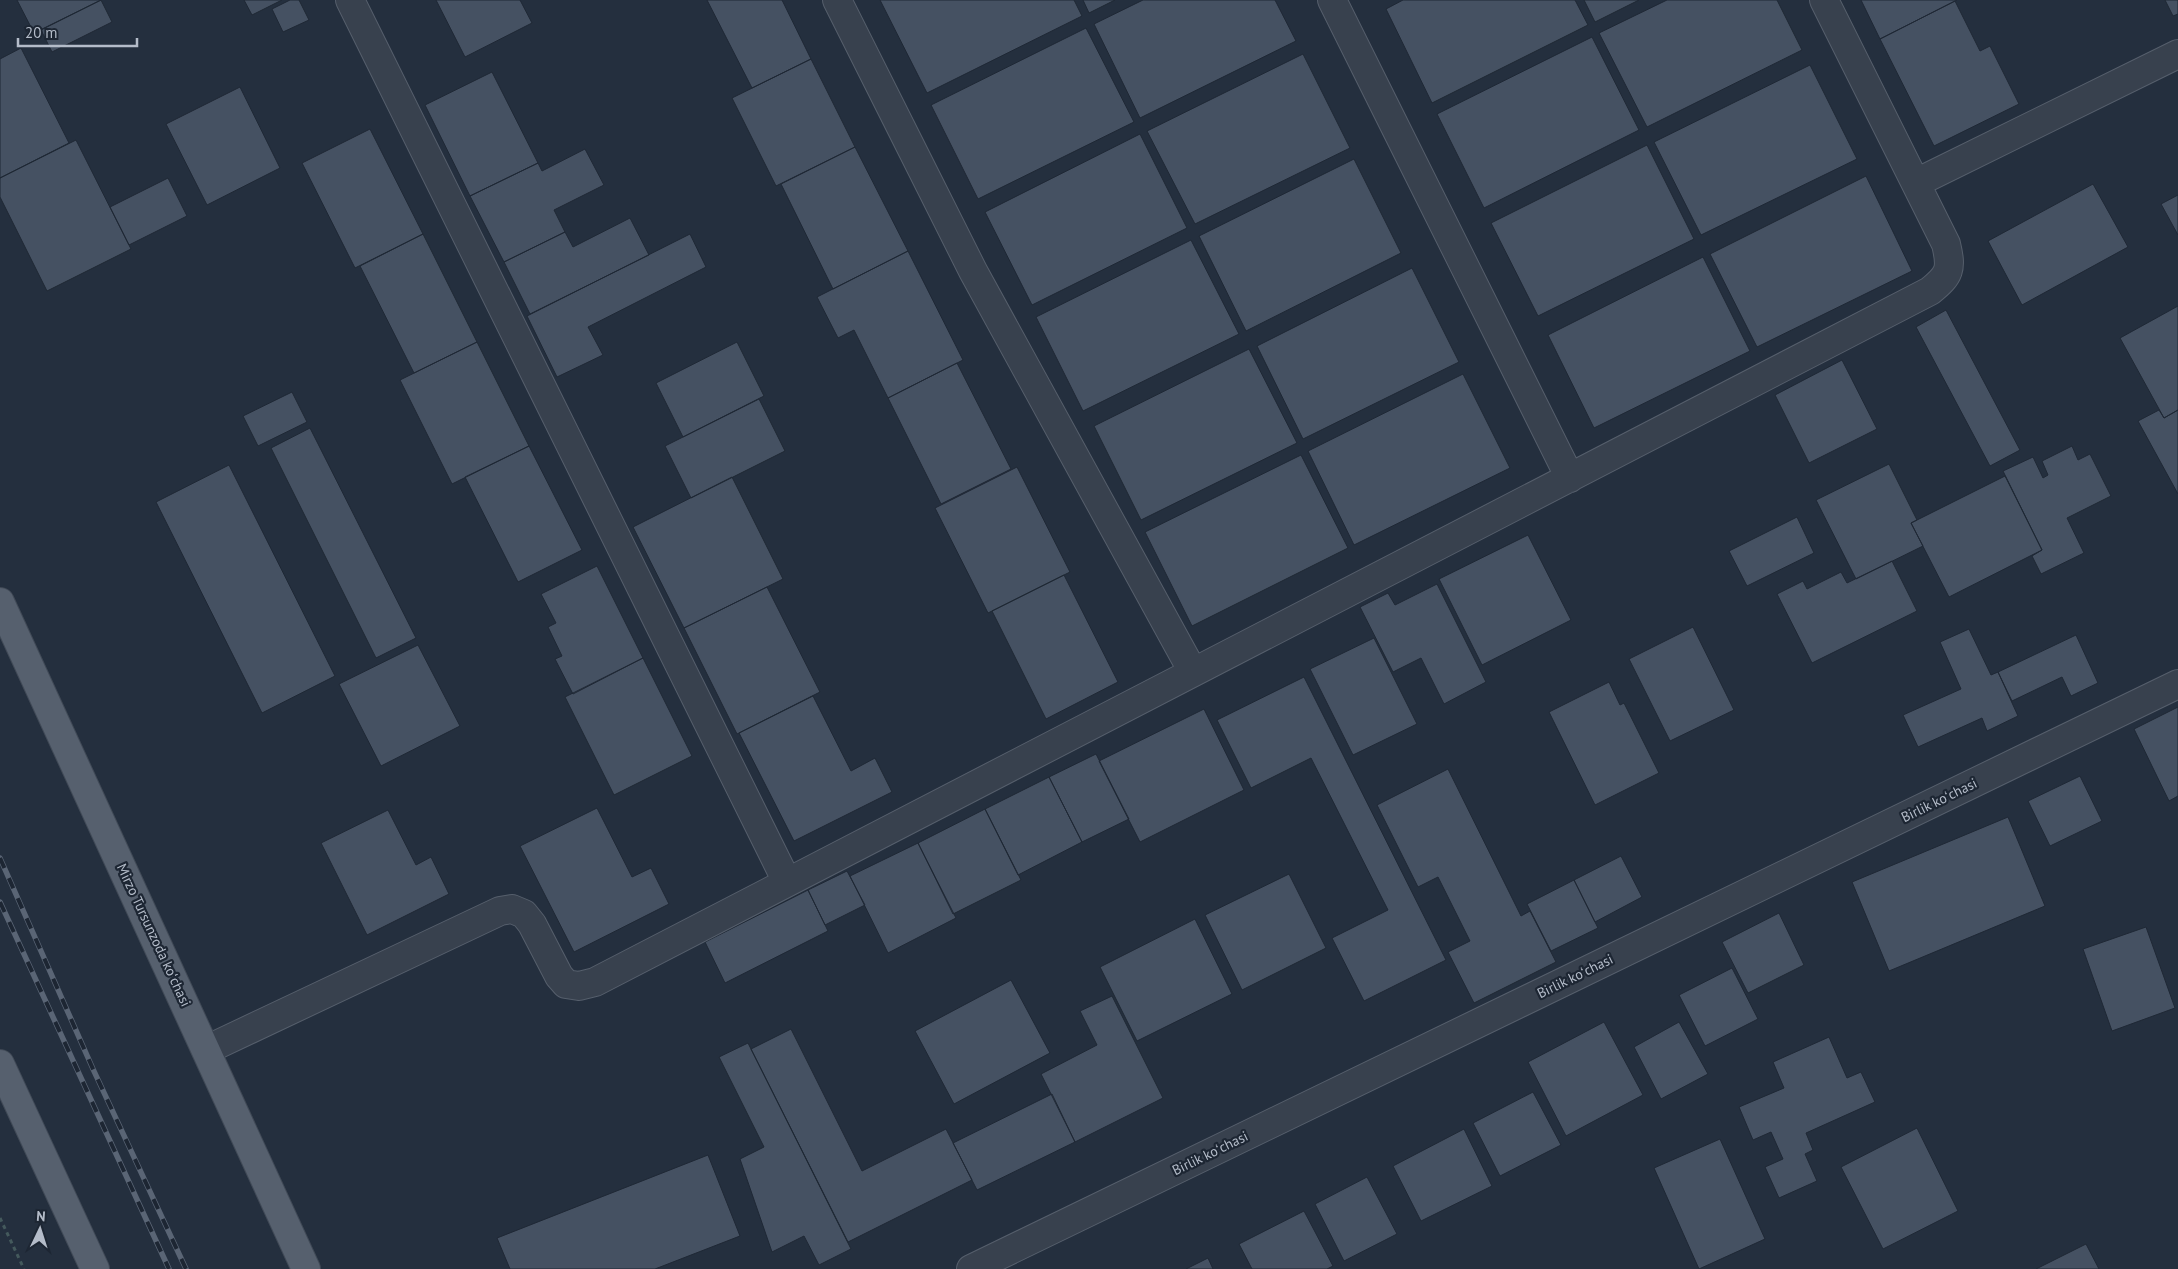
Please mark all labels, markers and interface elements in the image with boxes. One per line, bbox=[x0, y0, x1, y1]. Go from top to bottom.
scale bar bbox=[18, 15, 136, 47]
text: 20 m bbox=[25, 23, 58, 42]
street label: Birlik koʻchasi bbox=[1898, 774, 1980, 826]
street label: Mirzo Tursunzoda koʻchasi bbox=[113, 861, 195, 1009]
street label: Birlik koʻchasi bbox=[1534, 950, 1616, 1002]
street label: Birlik koʻchasi bbox=[1169, 1127, 1251, 1179]
north arrow bbox=[15, 1204, 65, 1254]
text: N bbox=[36, 1207, 46, 1225]

